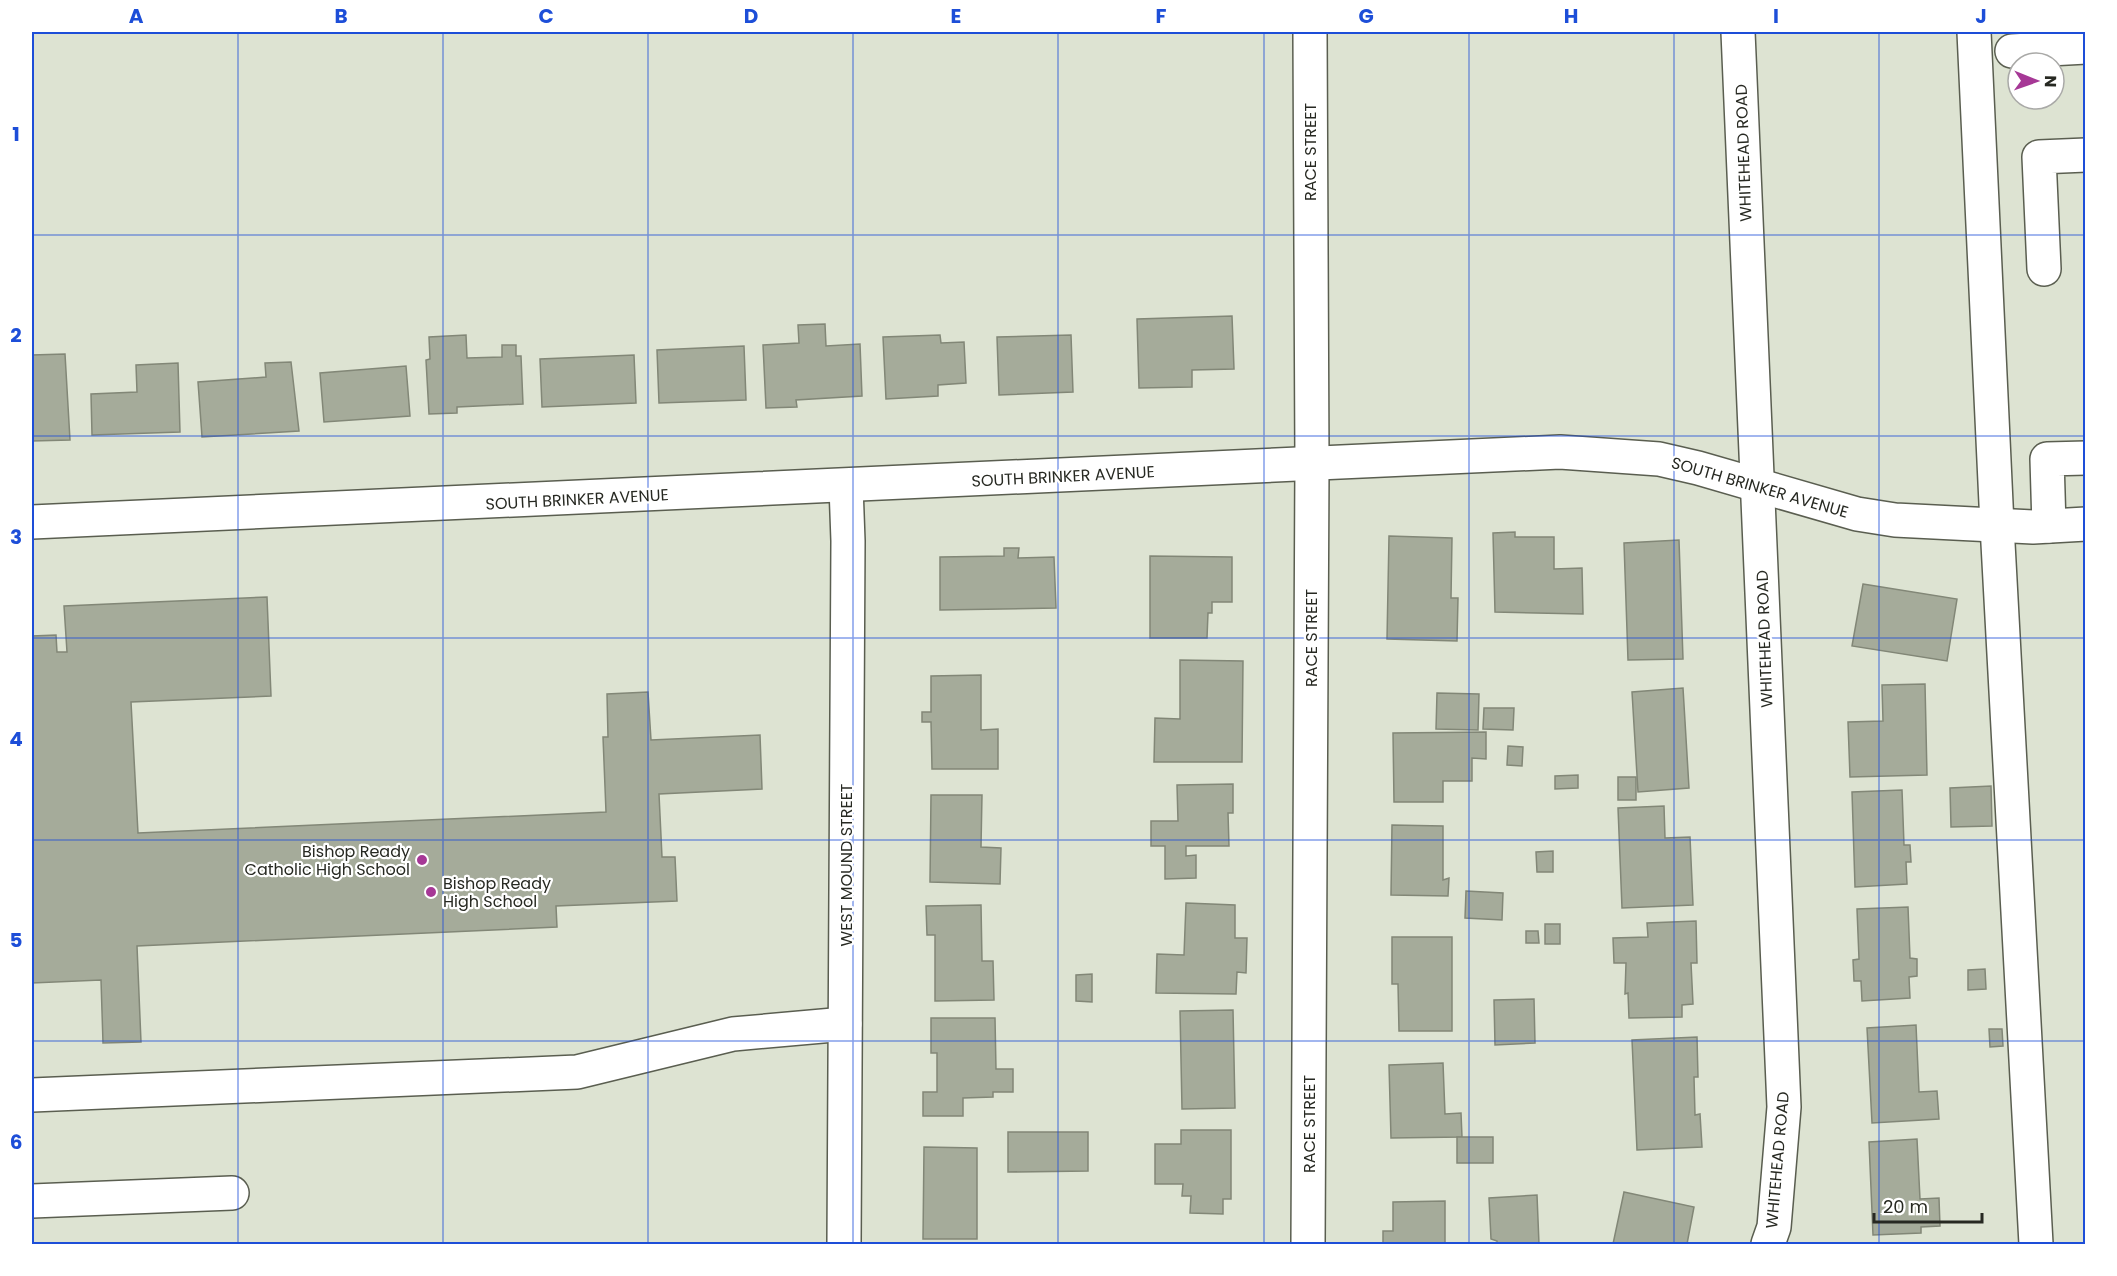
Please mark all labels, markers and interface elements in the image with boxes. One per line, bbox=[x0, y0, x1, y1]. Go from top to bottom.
text: A bbox=[129, 2, 144, 30]
text: B bbox=[334, 2, 348, 30]
text: C bbox=[538, 2, 554, 30]
text: D bbox=[744, 2, 758, 30]
text: E bbox=[951, 2, 961, 30]
text: F bbox=[1156, 2, 1167, 30]
text: G bbox=[1358, 2, 1374, 30]
text: H bbox=[1564, 2, 1578, 30]
text: I bbox=[1773, 2, 1779, 30]
text: J bbox=[1975, 2, 1987, 30]
north arrow bbox=[2006, 51, 2066, 111]
text: N bbox=[2039, 75, 2062, 87]
street label: WHITEHEAD ROAD bbox=[1730, 84, 1757, 222]
street label: RACE STREET bbox=[1299, 103, 1322, 201]
text: 1 bbox=[12, 120, 20, 148]
text: 2 bbox=[10, 321, 22, 349]
street label: SOUTH BRINKER AVENUE bbox=[1669, 451, 1851, 524]
street label: SOUTH BRINKER AVENUE bbox=[971, 460, 1155, 493]
street label: SOUTH BRINKER AVENUE bbox=[485, 483, 669, 516]
text: 3 bbox=[10, 523, 22, 551]
street label: WHITEHEAD ROAD bbox=[1751, 570, 1778, 708]
street label: RACE STREET bbox=[1300, 589, 1323, 687]
text: 4 bbox=[9, 725, 23, 753]
street label: WEST MOUND STREET bbox=[835, 783, 858, 946]
place label: Bishop Ready Catholic High School bbox=[245, 840, 410, 881]
marker: Bishop Ready Catholic High School bbox=[415, 853, 429, 867]
place label: Bishop Ready High School bbox=[443, 872, 551, 913]
marker: Bishop Ready High School bbox=[424, 885, 438, 899]
text: 5 bbox=[10, 926, 23, 954]
street label: RACE STREET bbox=[1298, 1075, 1321, 1173]
street label: WHITEHEAD ROAD bbox=[1760, 1091, 1795, 1230]
text: 6 bbox=[10, 1128, 22, 1156]
scale bar bbox=[1874, 1186, 1982, 1224]
text: 20 m bbox=[1883, 1194, 1928, 1219]

